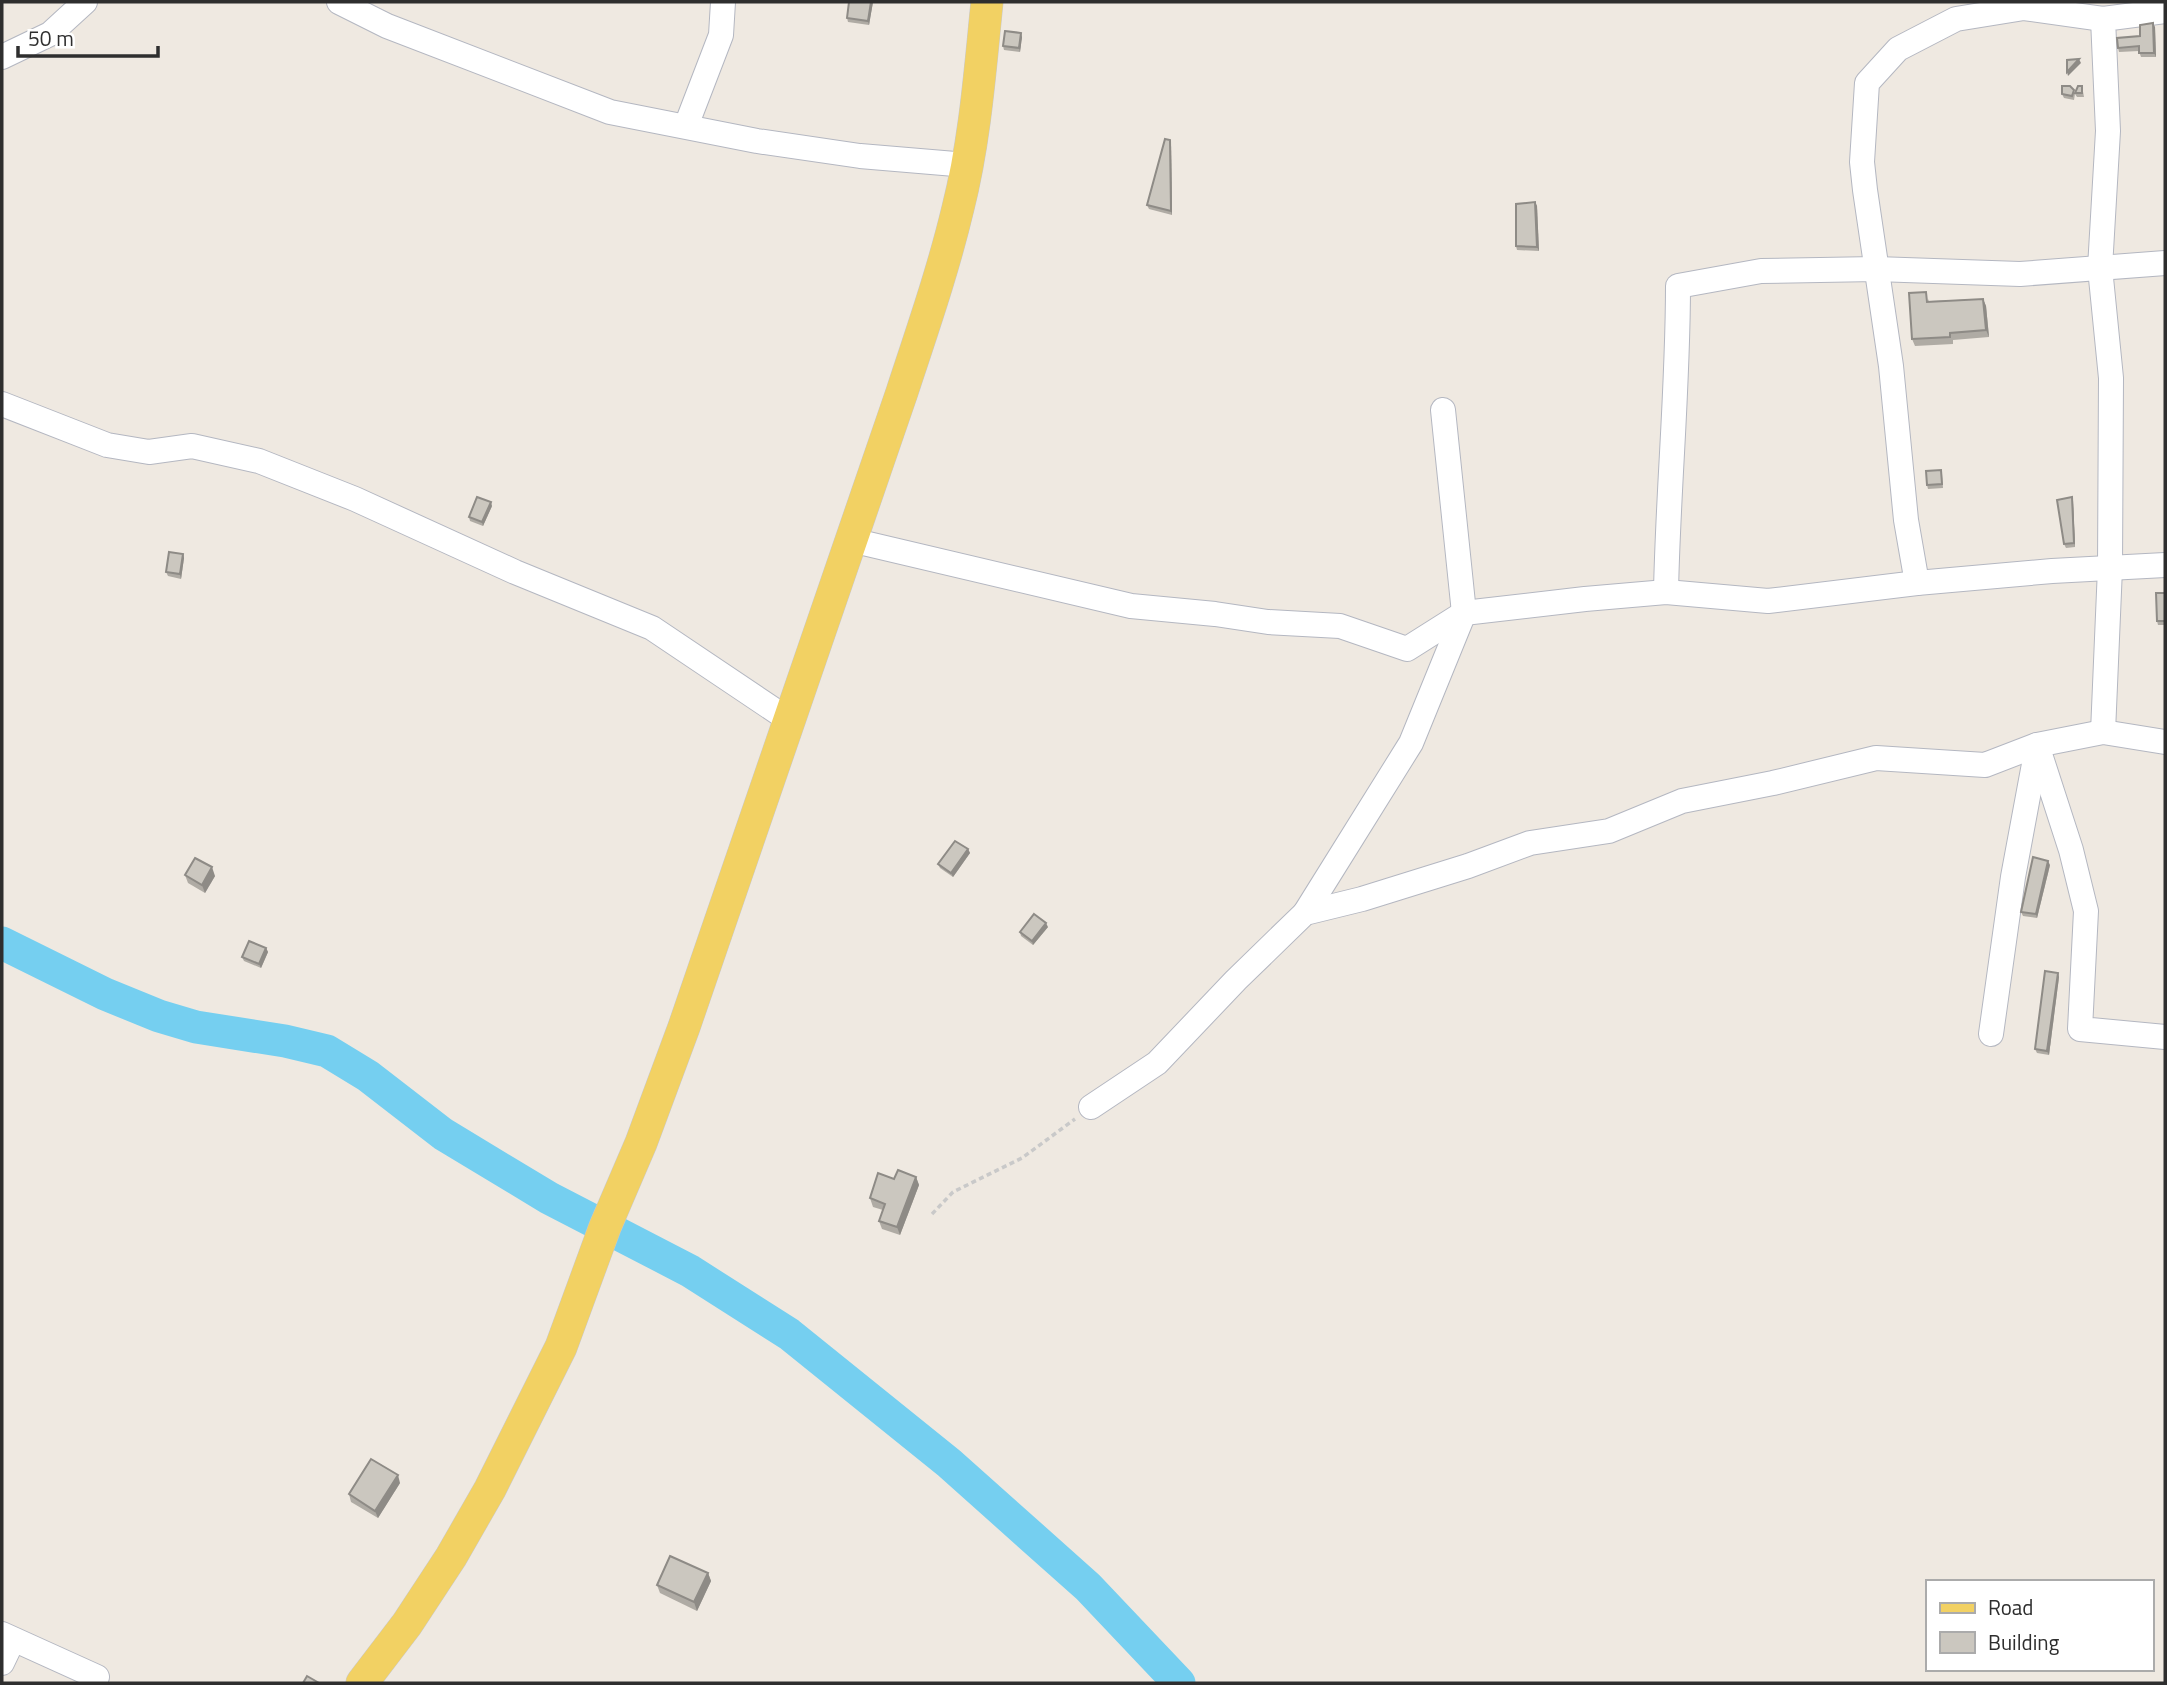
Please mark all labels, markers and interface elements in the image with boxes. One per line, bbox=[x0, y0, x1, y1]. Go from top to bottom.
scale bar bbox=[18, 14, 158, 58]
text: 50 m bbox=[28, 22, 74, 54]
legend bbox=[1926, 1580, 2153, 1671]
text: Road bbox=[1988, 1591, 2033, 1623]
text: Building bbox=[1988, 1626, 2060, 1658]

